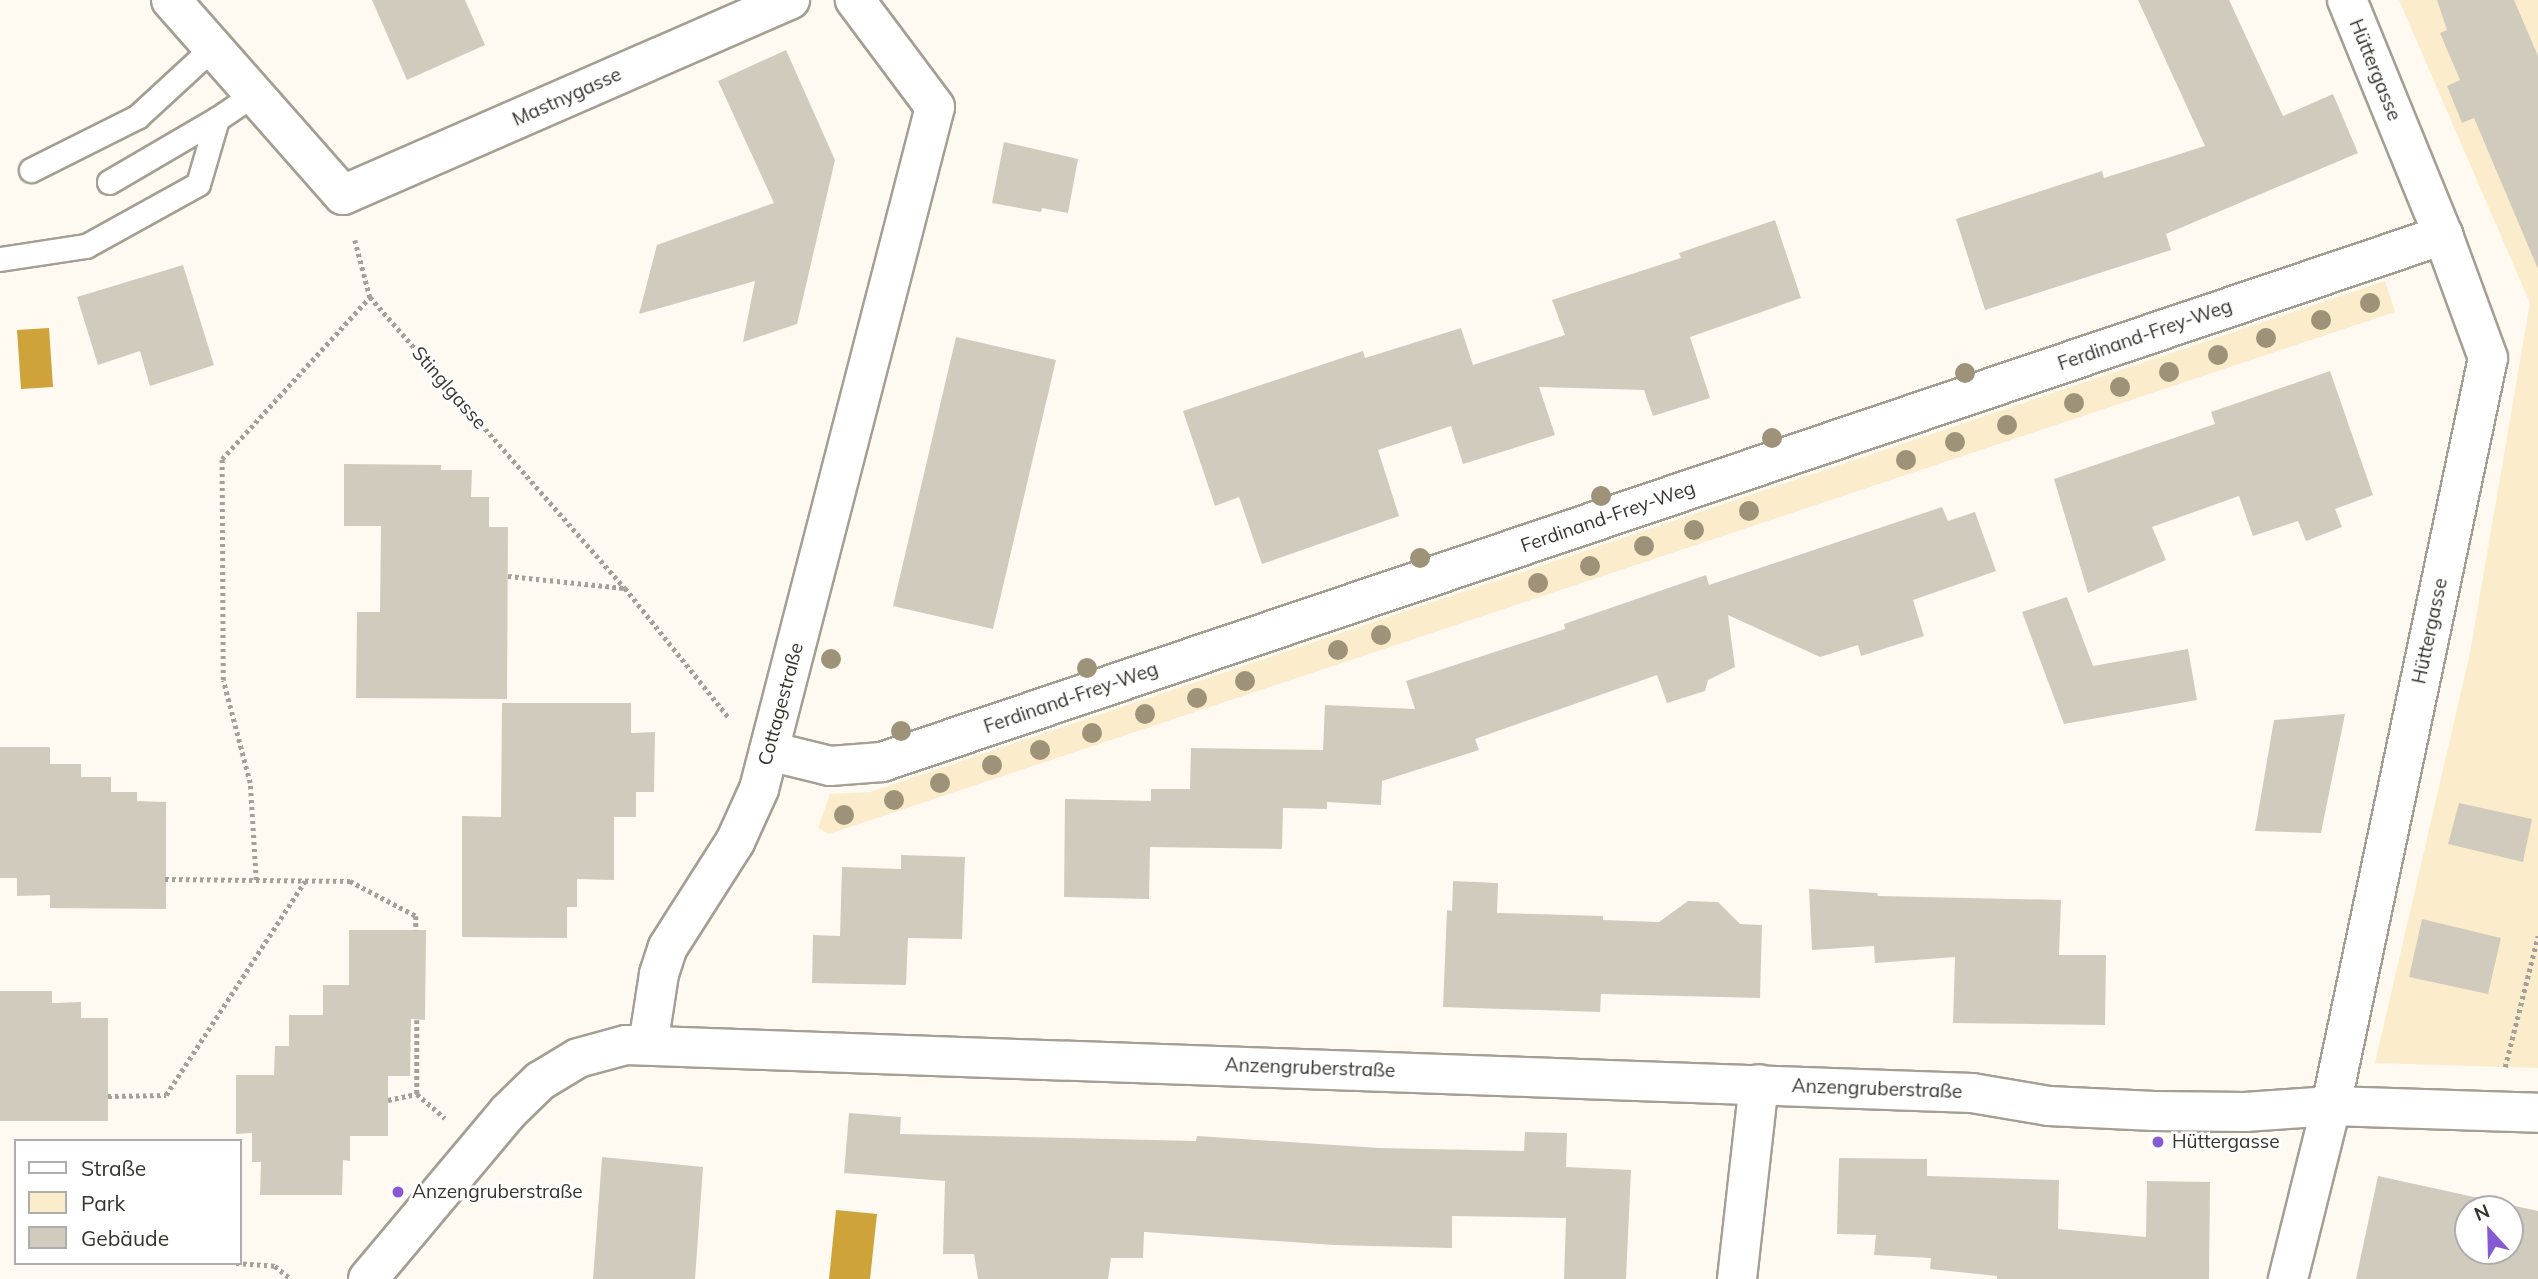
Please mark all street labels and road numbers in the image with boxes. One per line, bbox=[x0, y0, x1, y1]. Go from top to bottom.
street label: Hüttergasse bbox=[2344, 16, 2406, 124]
street label: Mastnygasse bbox=[509, 63, 625, 131]
street label: Ferdinand-Frey-Weg bbox=[2055, 294, 2235, 376]
street label: Stinglgasse bbox=[407, 342, 491, 434]
street label: Ferdinand-Frey-Weg bbox=[1518, 476, 1698, 558]
street label: Hüttergasse bbox=[2408, 576, 2452, 686]
street label: Cottagestraße bbox=[754, 640, 808, 768]
street label: Ferdinand-Frey-Weg bbox=[981, 657, 1161, 739]
street label: Anzengruberstraße bbox=[1224, 1054, 1396, 1082]
street label: Anzengruberstraße bbox=[1791, 1075, 1963, 1103]

